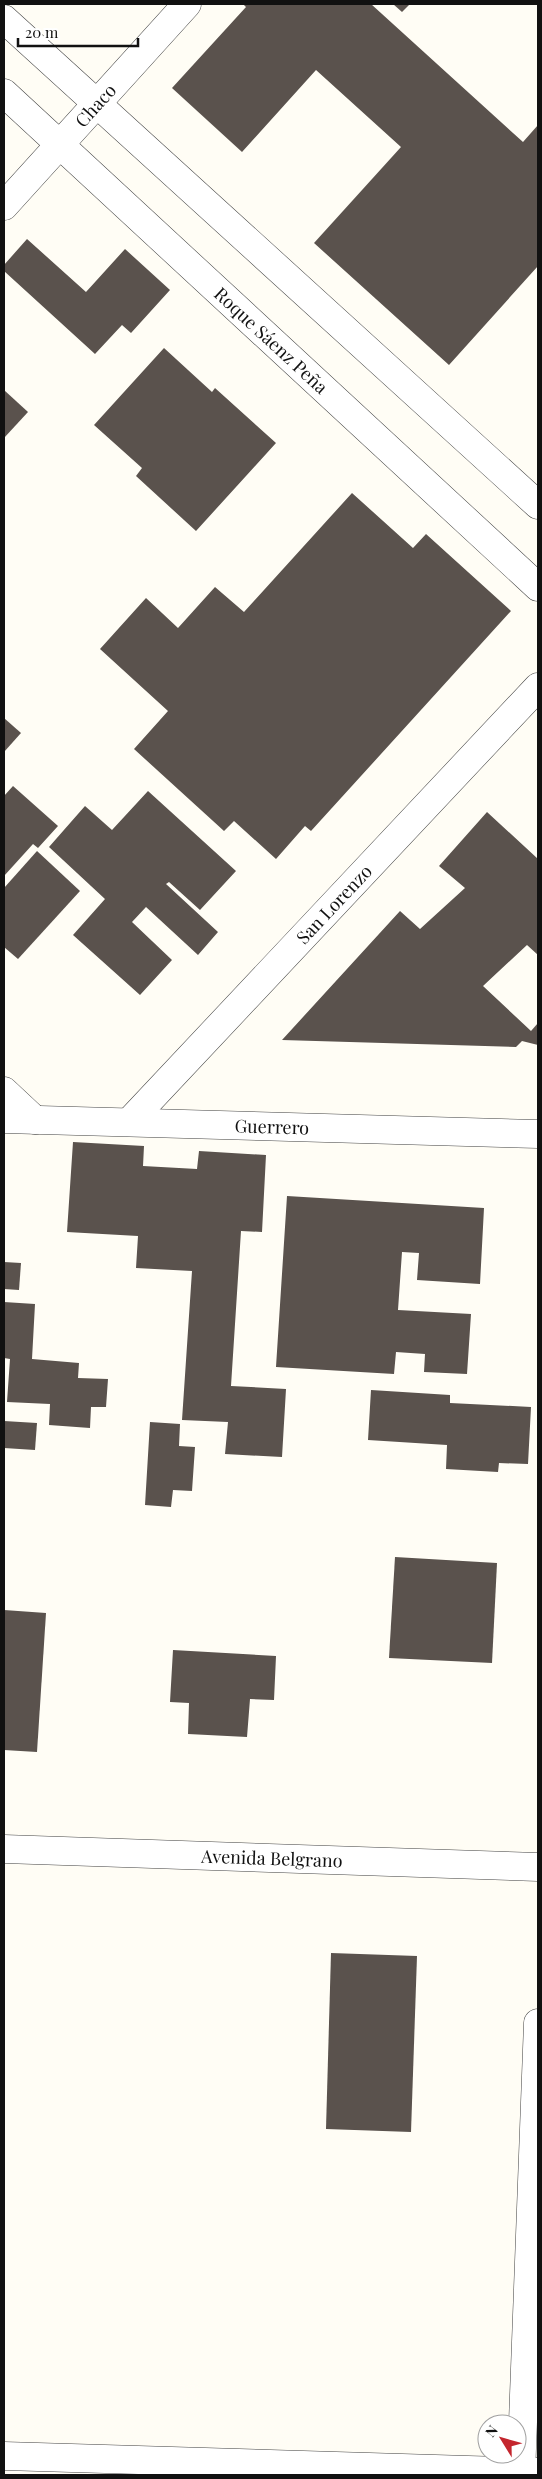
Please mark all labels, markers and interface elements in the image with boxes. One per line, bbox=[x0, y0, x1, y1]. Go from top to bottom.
scale bar bbox=[18, 15, 138, 47]
text: 20 m bbox=[25, 22, 59, 42]
street label: Chaco bbox=[69, 78, 121, 132]
street label: Roque Sáenz Peña bbox=[209, 282, 333, 399]
street label: San Lorenzo bbox=[291, 859, 377, 949]
street label: Guerrero bbox=[234, 1113, 310, 1140]
street label: Avenida Belgrano bbox=[200, 1844, 343, 1872]
north arrow bbox=[477, 2414, 527, 2464]
text: N bbox=[481, 2421, 502, 2441]

